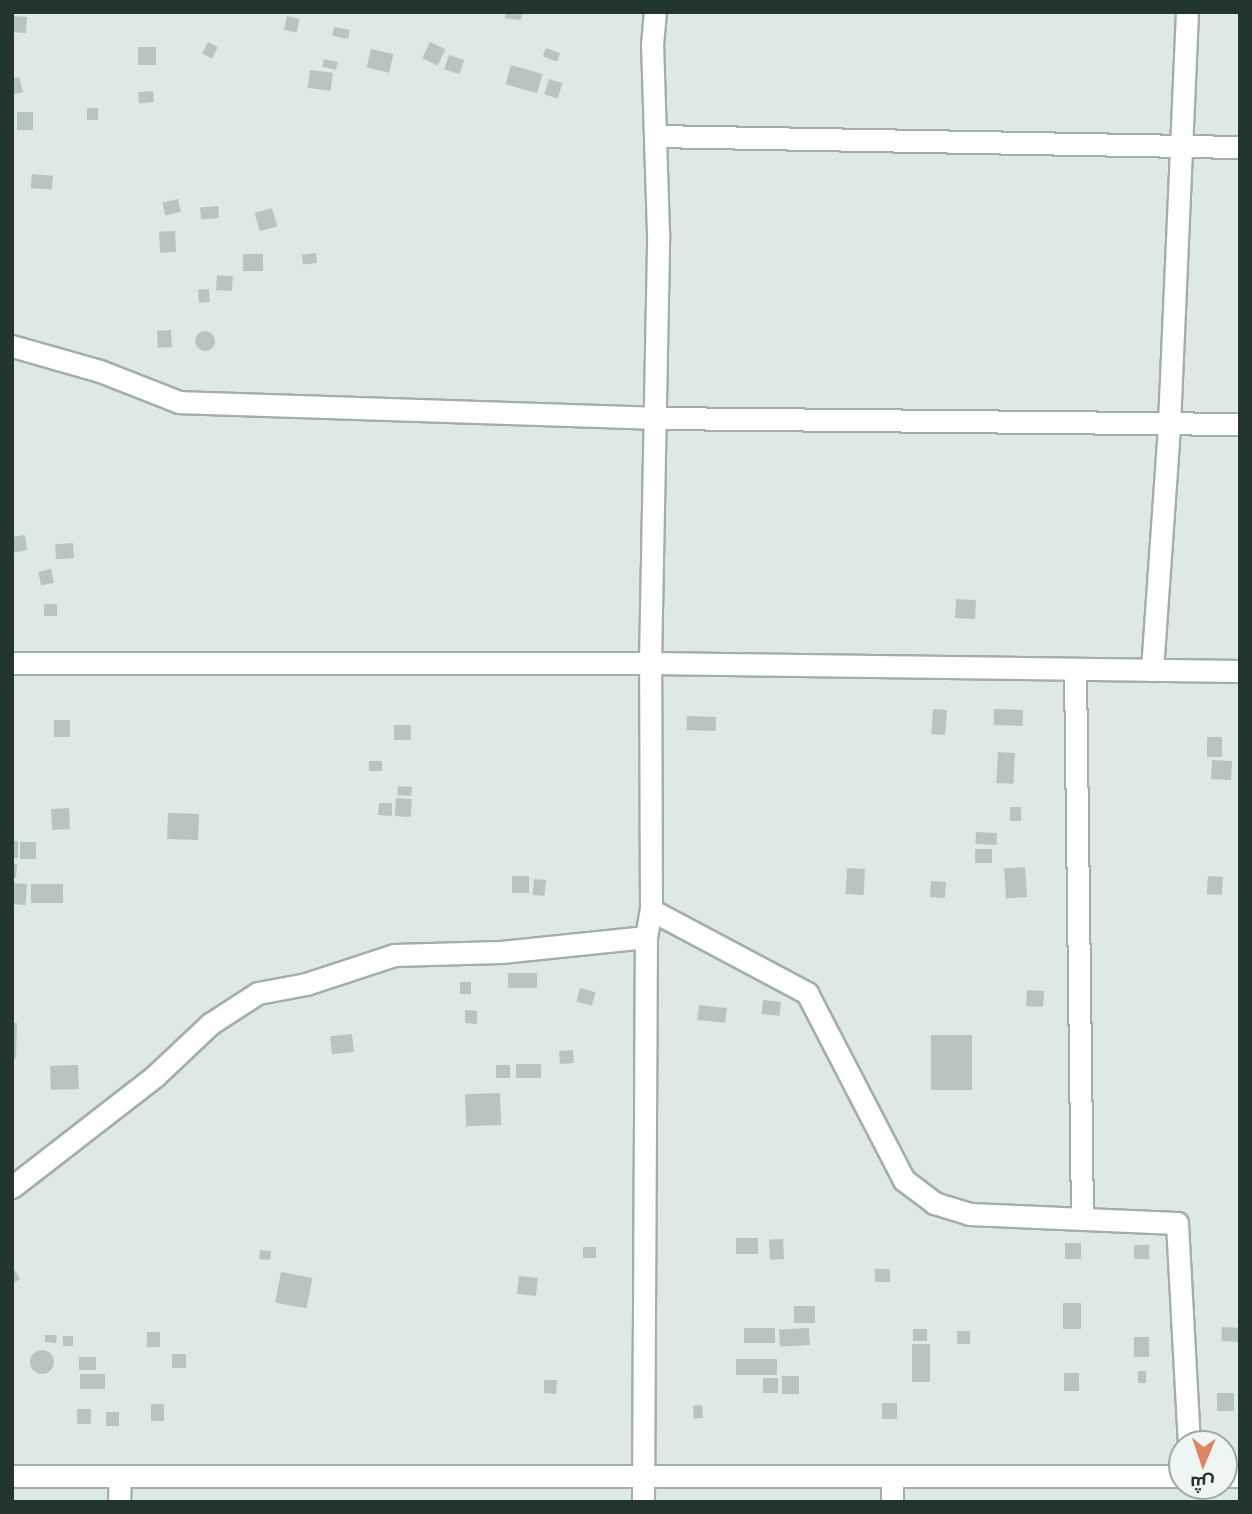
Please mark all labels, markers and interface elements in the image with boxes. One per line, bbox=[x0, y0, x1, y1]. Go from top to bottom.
north arrow bbox=[1168, 1430, 1238, 1500]
text: ش bbox=[1190, 1472, 1215, 1496]

